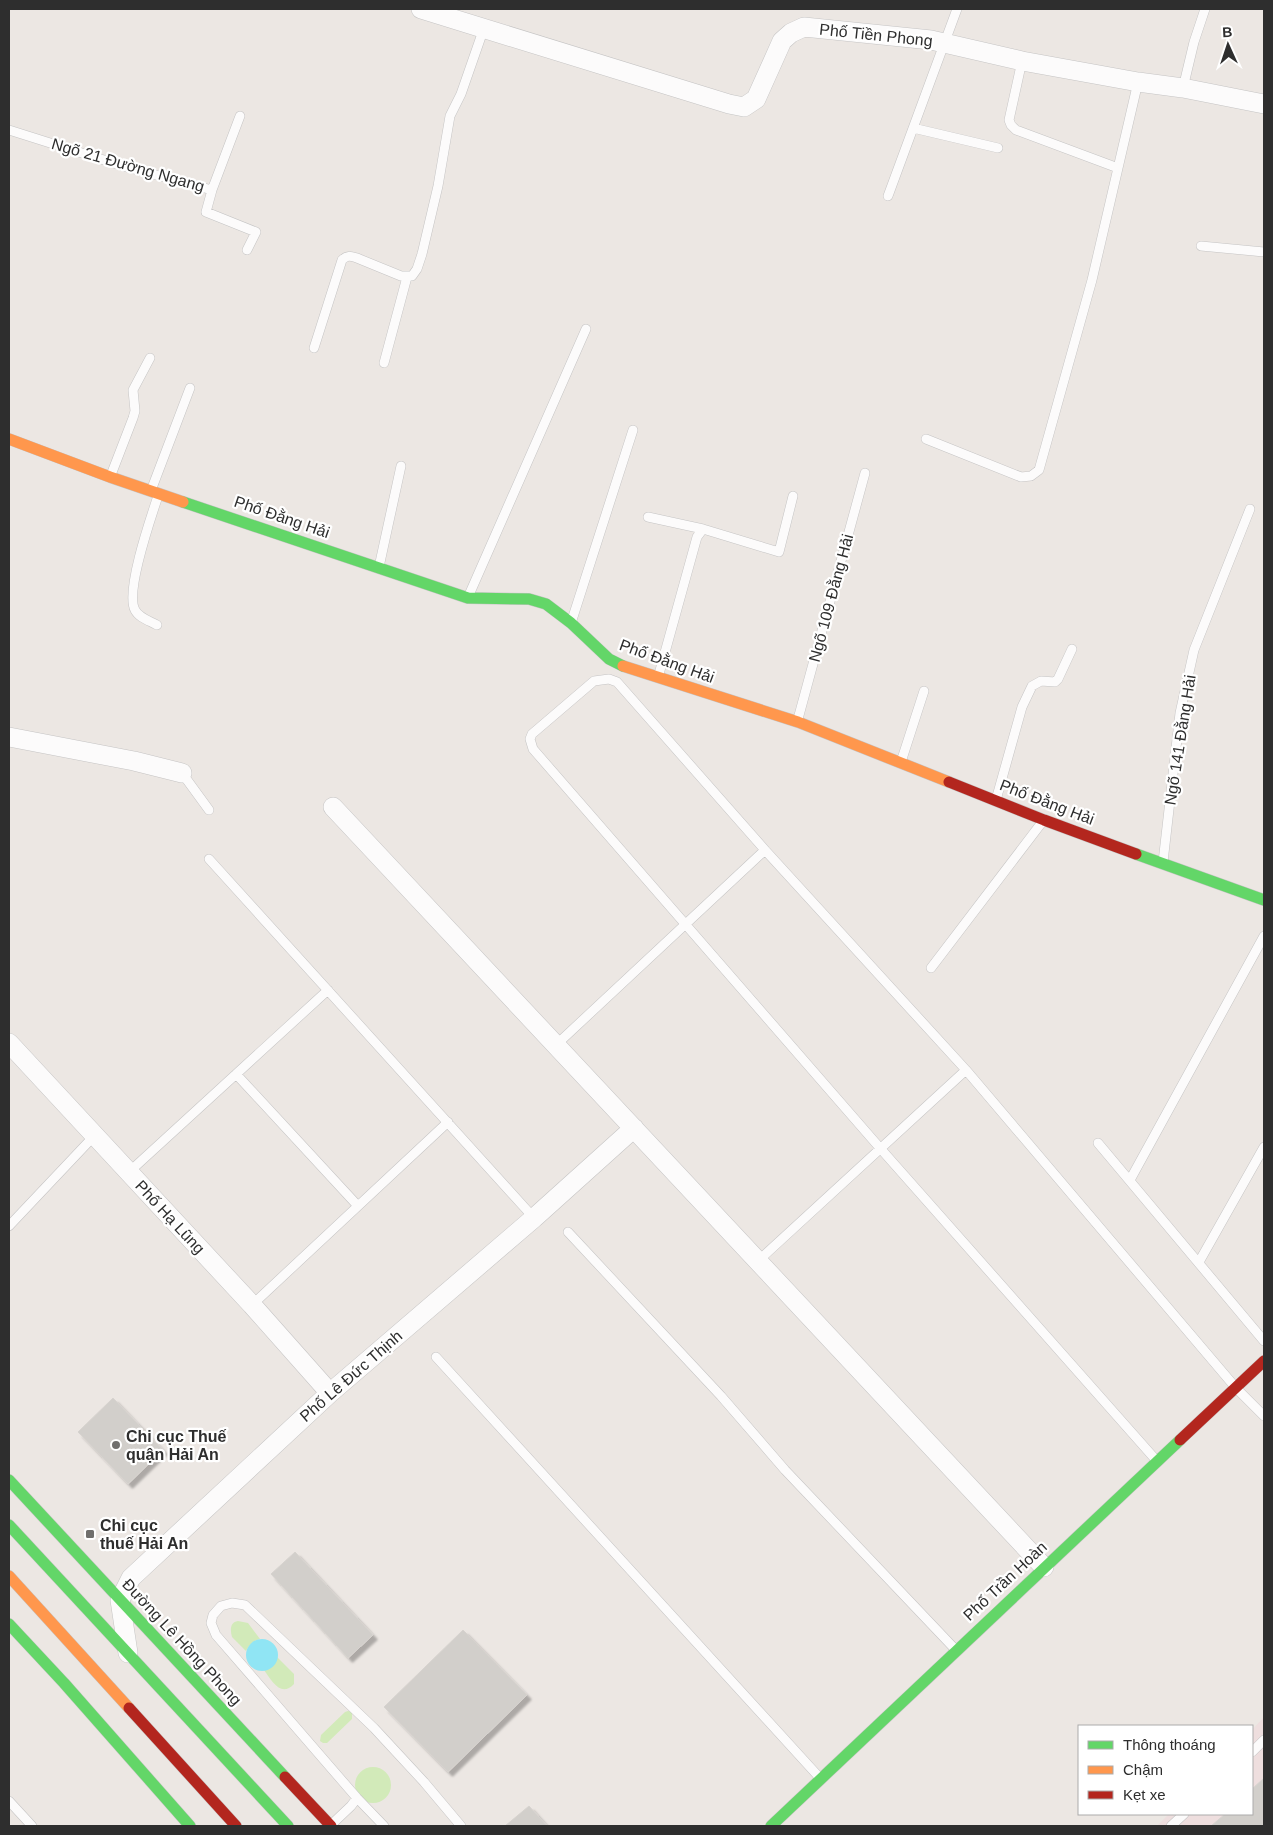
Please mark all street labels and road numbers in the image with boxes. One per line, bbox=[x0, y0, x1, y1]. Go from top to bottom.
street label: Phố Tiền Phong bbox=[818, 21, 934, 49]
street label: Ngõ 21 Đường Ngang bbox=[50, 135, 206, 195]
street label: Phố Đằng Hải bbox=[232, 492, 332, 541]
street label: Ngõ 109 Đằng Hải bbox=[805, 532, 856, 664]
street label: Phố Đằng Hải bbox=[617, 635, 717, 686]
street label: Ngõ 141 Đằng Hải bbox=[1160, 674, 1199, 806]
street label: Phố Đằng Hải bbox=[997, 775, 1097, 828]
street label: Phố Hạ Lũng bbox=[132, 1177, 208, 1257]
street label: Phố Lê Đức Thịnh bbox=[297, 1327, 405, 1425]
street label: Phố Trần Hoàn bbox=[960, 1538, 1050, 1624]
street label: Đường Lê Hồng Phong bbox=[119, 1575, 245, 1709]

